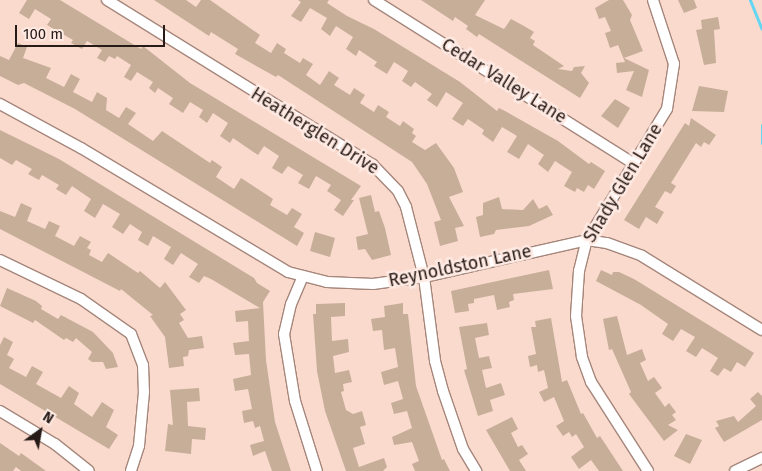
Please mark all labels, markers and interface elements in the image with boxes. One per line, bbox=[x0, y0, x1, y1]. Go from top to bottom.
scale bar bbox=[18, 15, 168, 47]
text: 100 m bbox=[23, 25, 63, 43]
street label: Cedar Valley Lane bbox=[437, 34, 571, 128]
street label: Heatherglen Drive bbox=[247, 83, 383, 179]
street label: Shady Glen Lane bbox=[579, 120, 667, 246]
street label: Reynoldston Lane bbox=[387, 240, 533, 292]
north arrow bbox=[15, 406, 65, 456]
text: N bbox=[40, 408, 57, 428]

